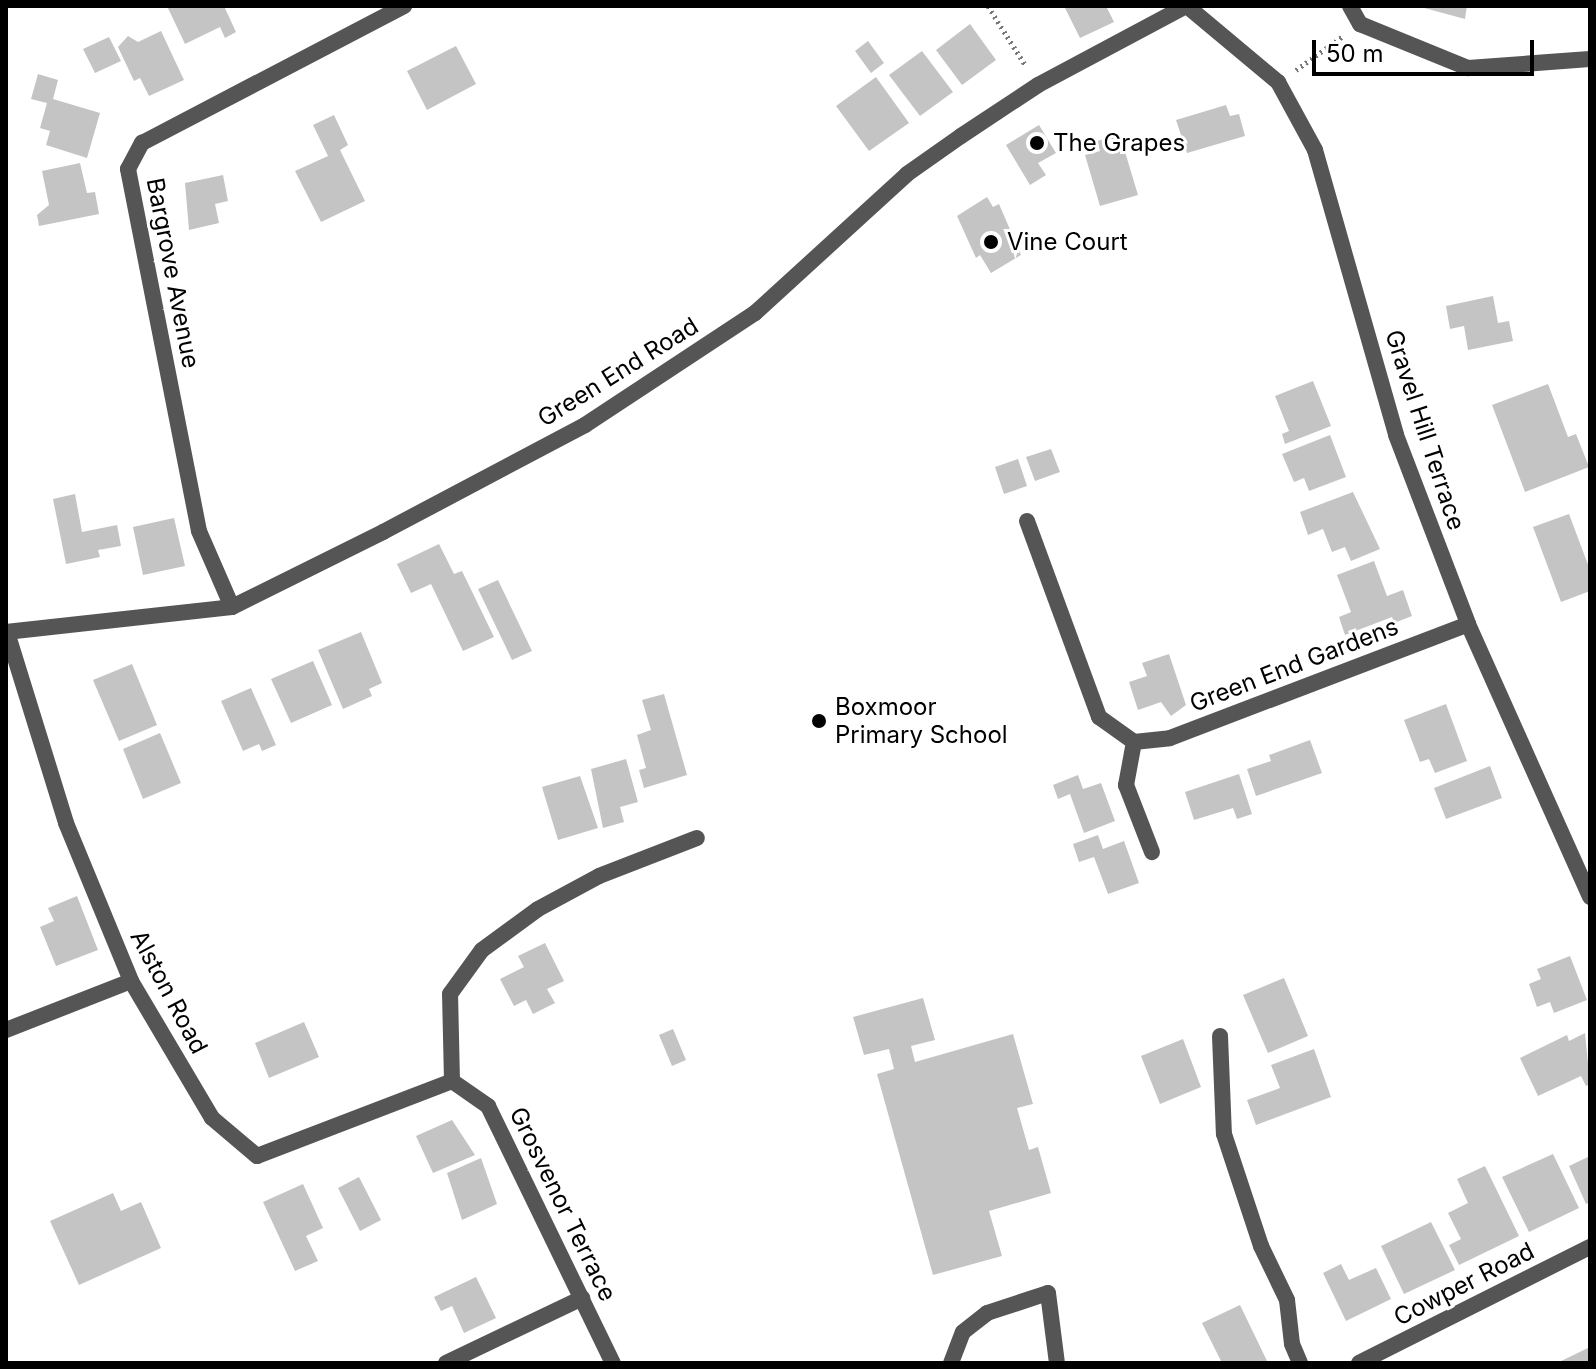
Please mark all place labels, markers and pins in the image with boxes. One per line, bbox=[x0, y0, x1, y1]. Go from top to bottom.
place label: The Grapes bbox=[1053, 129, 1185, 157]
marker: The Grapes bbox=[1028, 134, 1046, 152]
place label: Vine Court bbox=[1007, 228, 1128, 256]
marker: Vine Court bbox=[982, 233, 1000, 251]
place label: Boxmoor Primary School bbox=[835, 693, 1008, 749]
marker: Boxmoor Primary School bbox=[810, 712, 828, 730]

